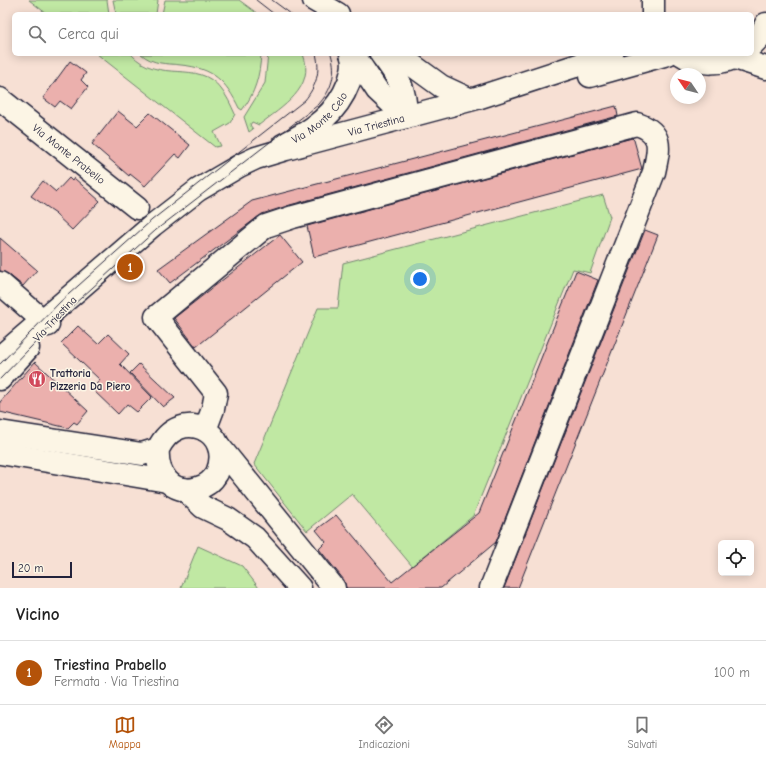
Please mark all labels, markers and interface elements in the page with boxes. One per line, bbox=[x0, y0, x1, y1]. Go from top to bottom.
search box bbox=[12, 12, 754, 56]
icon: search bbox=[26, 23, 48, 45]
text: Cerca qui bbox=[58, 25, 119, 43]
north arrow bbox=[670, 68, 706, 104]
street label: Via Monte Celo bbox=[289, 90, 350, 146]
street label: Via Triestina bbox=[346, 111, 406, 139]
street label: Via Monte Prabello bbox=[30, 121, 108, 187]
pin: 1 bbox=[117, 252, 143, 282]
your location bbox=[410, 269, 430, 289]
street label: Via Triestina bbox=[31, 293, 79, 345]
place label: Trattoria Pizzeria Da Piero bbox=[50, 367, 131, 393]
restaurant icon: Trattoria Pizzeria Da Piero bbox=[27, 369, 47, 389]
map controls bbox=[718, 540, 754, 576]
button: locate bbox=[718, 540, 754, 576]
scale bar bbox=[12, 560, 72, 579]
text: 20 m bbox=[18, 562, 43, 575]
text: Vicino bbox=[16, 605, 59, 624]
text: Triestina Prabello bbox=[54, 656, 167, 674]
text: 1 bbox=[26, 665, 32, 680]
text: 100 m bbox=[714, 665, 750, 680]
text: Fermata · Via Triestina bbox=[54, 674, 179, 689]
tab: Mappa bbox=[109, 714, 141, 751]
tab: Indicazioni bbox=[359, 714, 410, 751]
tab: Salvati bbox=[627, 714, 657, 751]

